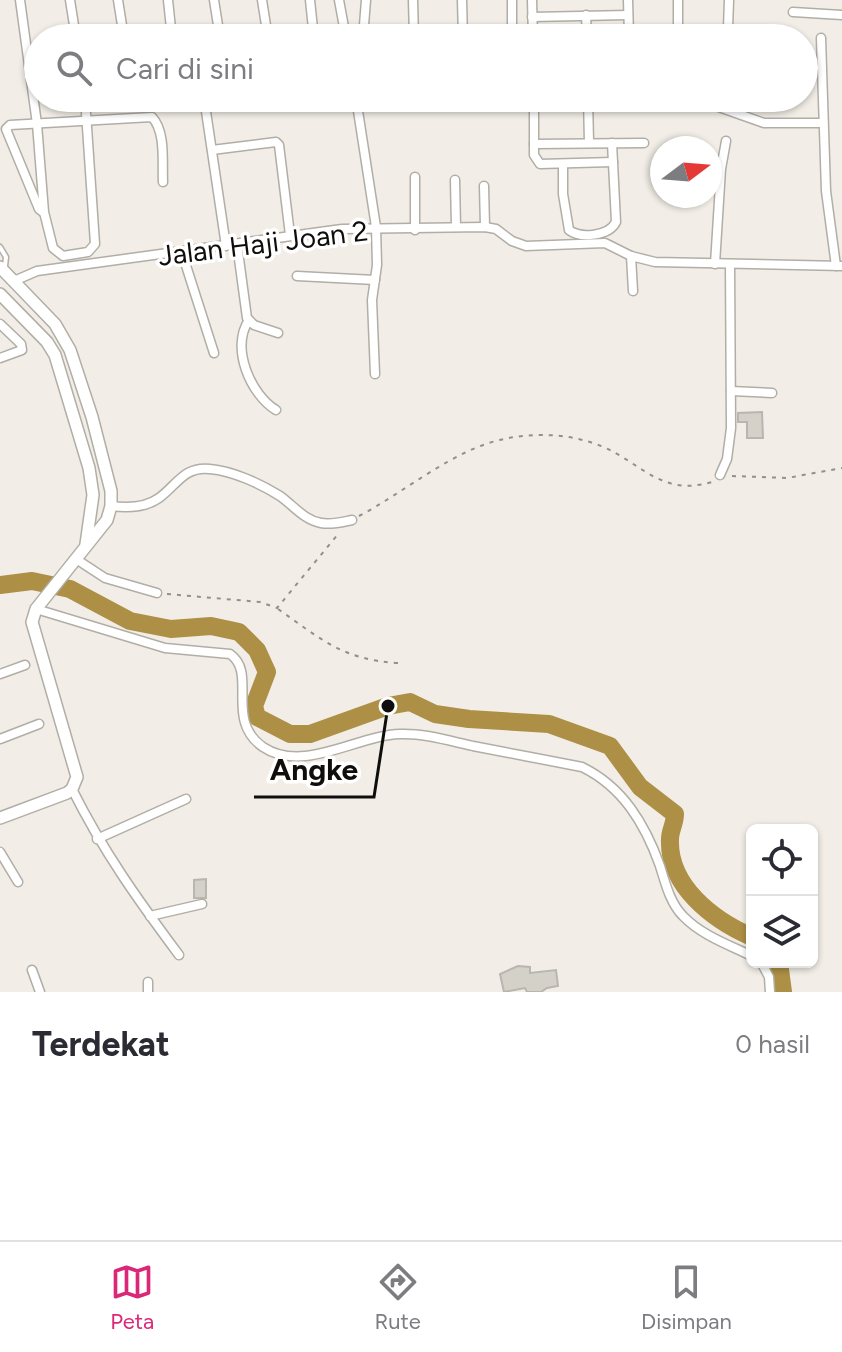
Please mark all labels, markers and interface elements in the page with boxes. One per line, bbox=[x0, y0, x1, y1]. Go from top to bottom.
search box bbox=[24, 24, 818, 112]
icon: search bbox=[52, 46, 96, 90]
text: Cari di sini bbox=[116, 50, 254, 87]
north arrow bbox=[650, 136, 722, 208]
street label: Jalan Haji Joan 2 bbox=[156, 213, 370, 273]
callout: Angke bbox=[254, 743, 374, 797]
text: Angke bbox=[270, 751, 359, 788]
map controls bbox=[746, 824, 818, 968]
button: locate bbox=[746, 824, 818, 896]
button: layers bbox=[746, 896, 818, 968]
text: Terdekat bbox=[32, 1024, 170, 1065]
text: 0 hasil bbox=[735, 1028, 810, 1060]
tab: Peta bbox=[110, 1260, 154, 1335]
tab: Rute bbox=[374, 1260, 421, 1335]
tab: Disimpan bbox=[641, 1260, 732, 1335]

